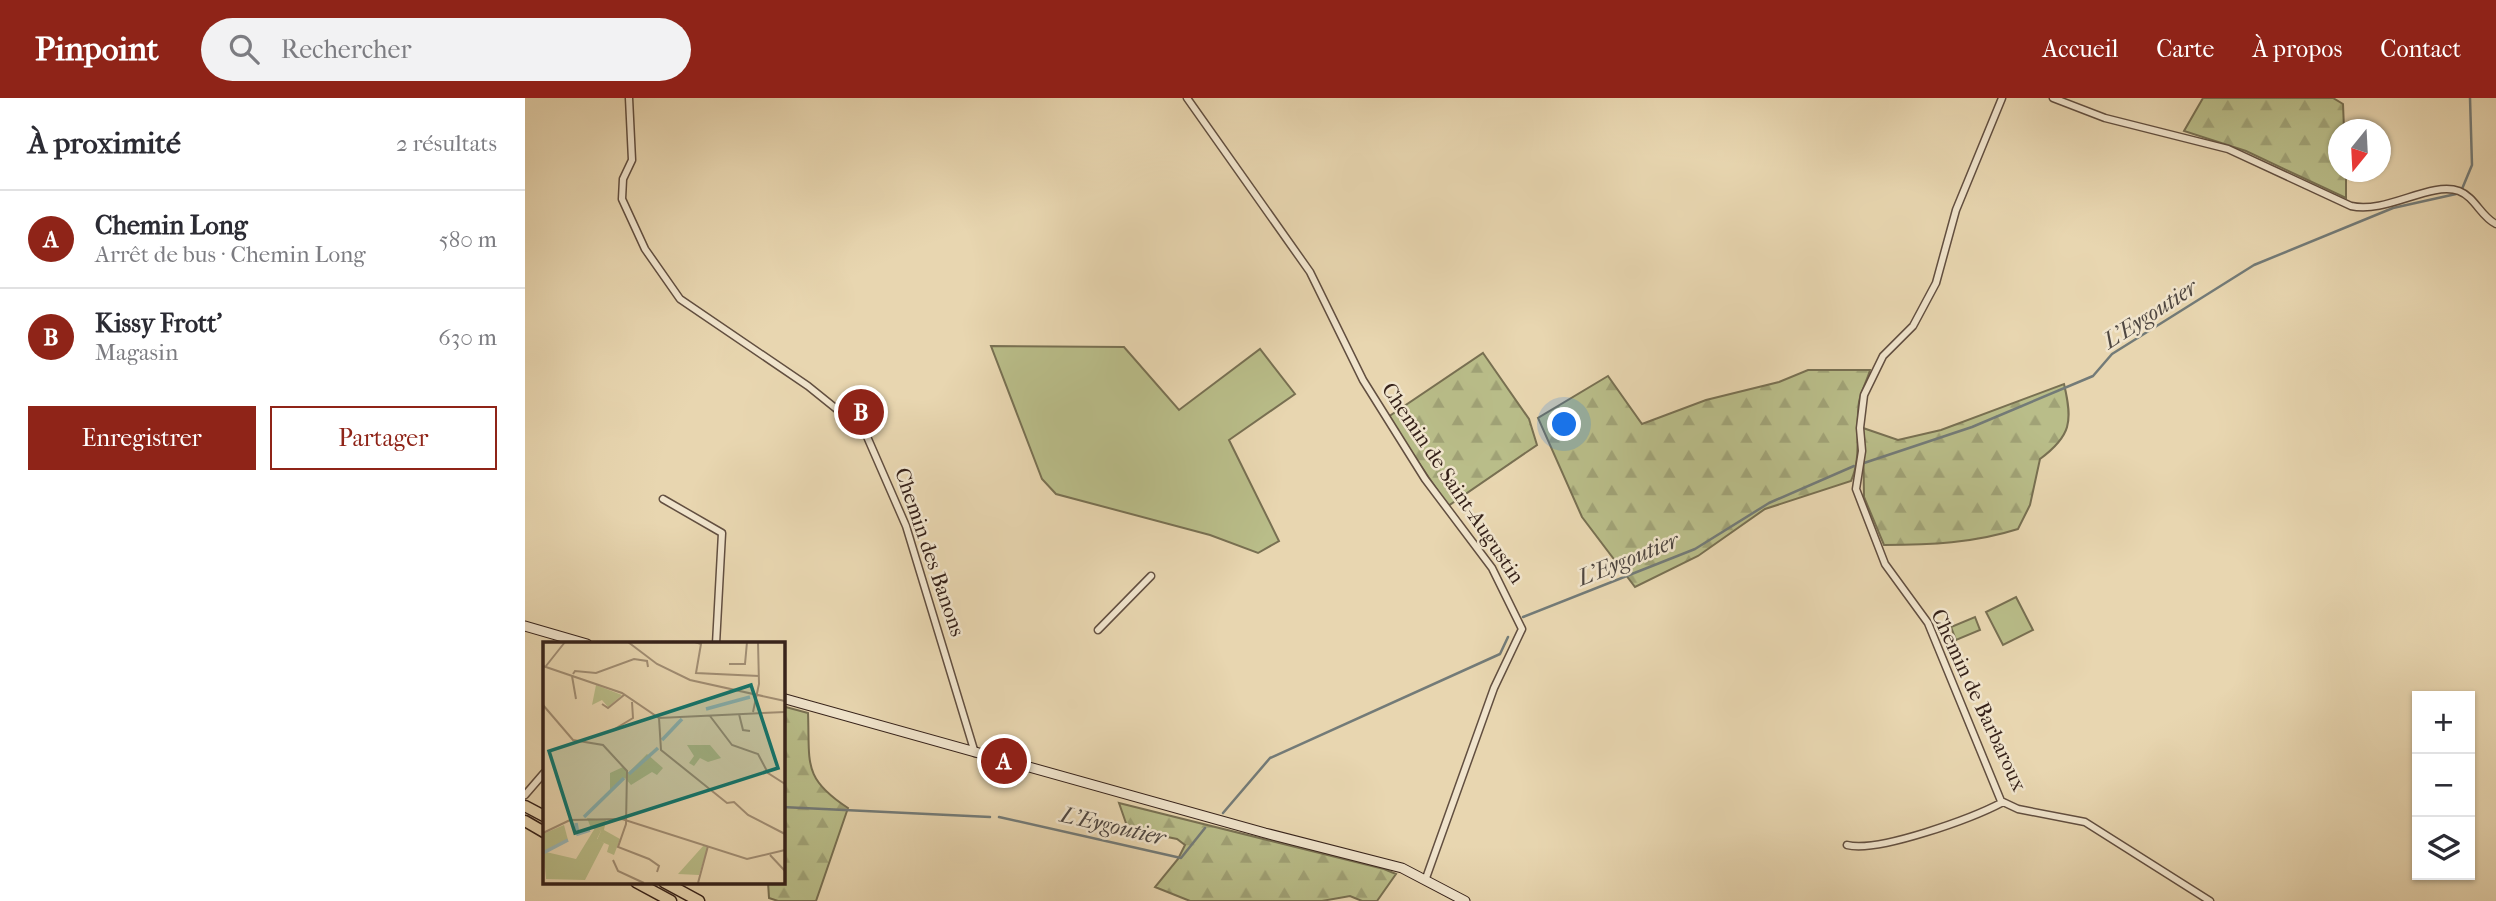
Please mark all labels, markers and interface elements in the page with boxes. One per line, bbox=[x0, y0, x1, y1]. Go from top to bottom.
search box bbox=[201, 18, 691, 81]
text: Pinpoint bbox=[35, 30, 159, 69]
icon: search bbox=[225, 30, 263, 68]
text: Rechercher bbox=[281, 34, 411, 65]
text: Accueil bbox=[2043, 35, 2118, 63]
text: Carte bbox=[2156, 35, 2214, 63]
text: À propos bbox=[2252, 35, 2342, 63]
text: Contact bbox=[2380, 35, 2461, 63]
north arrow bbox=[2328, 119, 2391, 182]
text: À proximité bbox=[28, 126, 181, 161]
text: 2 résultats bbox=[396, 130, 497, 157]
text: Chemin Long bbox=[95, 210, 248, 241]
text: A bbox=[44, 226, 58, 253]
text: 580 m bbox=[439, 226, 497, 253]
text: Arrêt de bus · Chemin Long bbox=[95, 241, 366, 268]
water label: L'Eygoutier bbox=[2096, 273, 2204, 355]
text: Kissy Frott' bbox=[95, 308, 222, 339]
text: B bbox=[44, 324, 58, 351]
text: 630 m bbox=[438, 324, 497, 351]
text: Magasin bbox=[95, 339, 178, 366]
street label: Chemin de Saint-Augustin bbox=[1377, 378, 1529, 588]
pin: B bbox=[838, 386, 884, 438]
button: Enregistrer bbox=[28, 406, 256, 470]
button: Partager bbox=[270, 406, 497, 470]
your location bbox=[1547, 407, 1581, 441]
street label: Chemin des Banons bbox=[890, 465, 970, 640]
water label: L'Eygoutier bbox=[1572, 526, 1684, 592]
street label: Chemin de Barbaroux bbox=[1926, 605, 2032, 795]
inset map bbox=[543, 642, 784, 884]
map controls bbox=[2412, 691, 2475, 880]
button: + bbox=[2412, 691, 2475, 754]
pin: A bbox=[981, 735, 1027, 787]
button: − bbox=[2412, 754, 2475, 817]
water label: L'Eygoutier bbox=[1056, 800, 1170, 852]
button: layers bbox=[2412, 817, 2475, 880]

